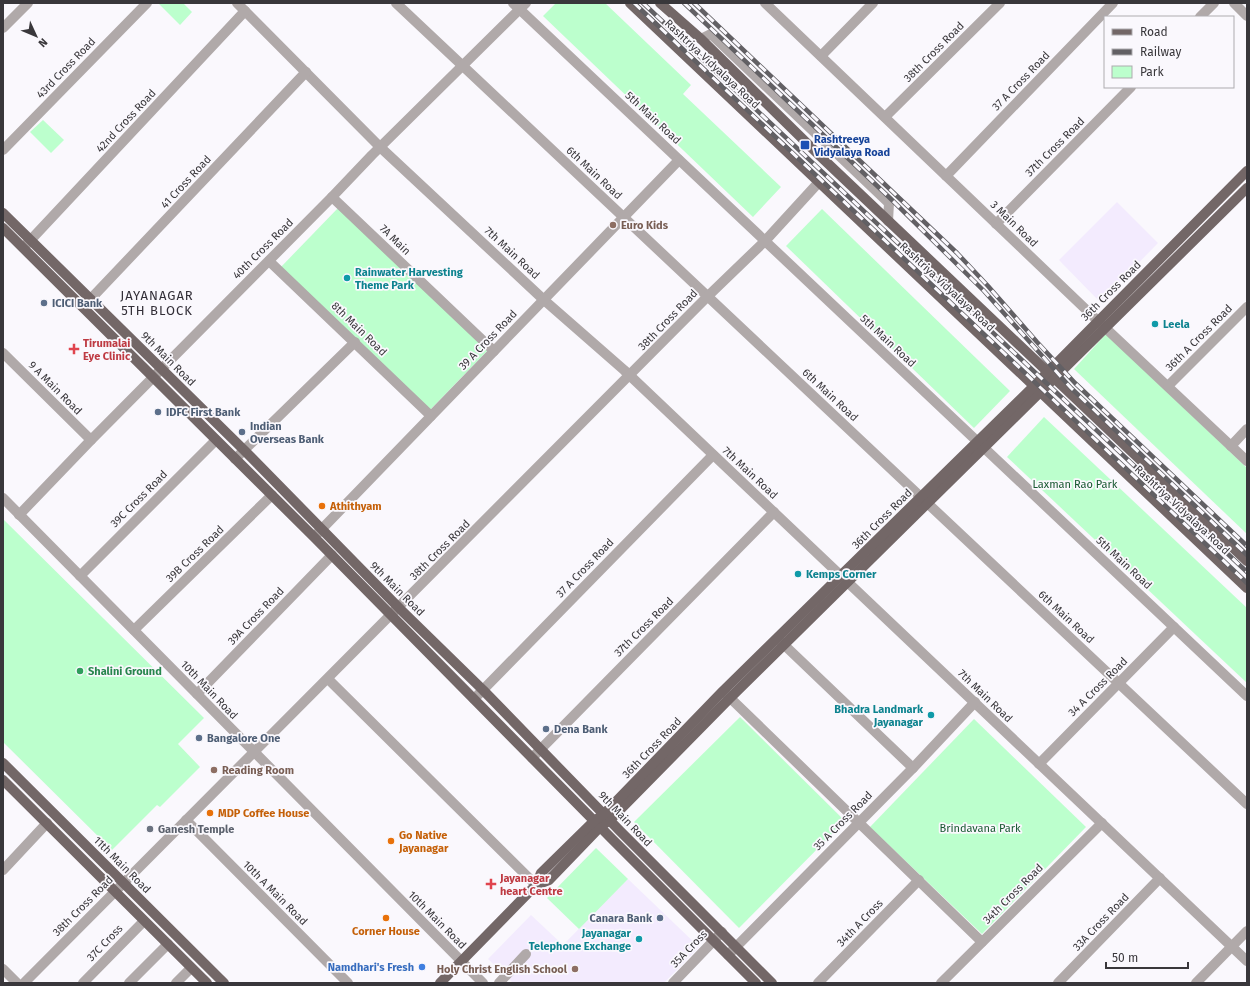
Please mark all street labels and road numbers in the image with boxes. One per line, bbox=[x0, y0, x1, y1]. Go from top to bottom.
street label: Rashtriya Vidyalaya Road bbox=[662, 17, 762, 111]
street label: 38th Cross Road bbox=[901, 19, 967, 85]
street label: 43rd Cross Road bbox=[34, 35, 98, 101]
street label: 37 A Cross Road bbox=[989, 49, 1053, 113]
street label: 42nd Cross Road bbox=[93, 87, 159, 155]
street label: 5th Main Road bbox=[623, 89, 683, 147]
street label: 37th Cross Road bbox=[1023, 115, 1087, 179]
street label: 6th Main Road bbox=[563, 144, 625, 202]
street label: 41 Cross Road bbox=[158, 153, 214, 211]
street label: 3 Main Road bbox=[988, 198, 1040, 250]
street label: 40th Cross Road bbox=[230, 216, 296, 282]
street label: 7A Main bbox=[377, 222, 413, 258]
street label: 7th Main Road bbox=[482, 224, 542, 282]
street label: Rashtriya Vidyalaya Road bbox=[897, 240, 997, 334]
street label: 36th Cross Road bbox=[1078, 258, 1144, 324]
street label: 38th Cross Road bbox=[636, 287, 700, 353]
street label: 8th Main Road bbox=[329, 299, 389, 359]
street label: 36th A Cross Road bbox=[1163, 302, 1235, 374]
street label: 39 A Cross Road bbox=[456, 307, 520, 373]
street label: 5th Main Road bbox=[858, 312, 918, 370]
street label: 9th Main Road bbox=[138, 329, 198, 389]
street label: 9 A Main Road bbox=[26, 359, 84, 417]
street label: 6th Main Road bbox=[799, 366, 861, 424]
street label: 7th Main Road bbox=[720, 444, 780, 502]
street label: Rashtriya Vidyalaya Road bbox=[1132, 463, 1232, 557]
street label: 39C Cross Road bbox=[108, 468, 170, 530]
street label: 36th Cross Road bbox=[849, 486, 915, 552]
street label: 38th Cross Road bbox=[407, 517, 473, 583]
street label: 39B Cross Road bbox=[163, 523, 227, 585]
street label: 5th Main Road bbox=[1094, 534, 1154, 592]
street label: 37 A Cross Road bbox=[553, 536, 617, 600]
street label: 9th Main Road bbox=[367, 559, 427, 619]
street label: 39A Cross Road bbox=[225, 584, 287, 648]
street label: 6th Main Road bbox=[1035, 588, 1097, 646]
street label: 37th Cross Road bbox=[612, 595, 676, 659]
street label: 34 A Cross Road bbox=[1066, 655, 1130, 719]
street label: 10th Main Road bbox=[178, 658, 240, 722]
street label: 7th Main Road bbox=[955, 667, 1015, 725]
street label: 36th Cross Road bbox=[620, 715, 684, 781]
street label: 9th Main Road bbox=[595, 789, 655, 849]
street label: 35 A Cross Road bbox=[811, 789, 875, 853]
street label: 11th Main Road bbox=[91, 834, 153, 896]
street label: 10th A Main Road bbox=[240, 858, 310, 928]
street label: 34th Cross Road bbox=[980, 861, 1046, 927]
street label: 38th Cross Road bbox=[50, 873, 116, 939]
street label: 10th Main Road bbox=[405, 888, 469, 952]
street label: 33A Cross Road bbox=[1070, 891, 1132, 953]
street label: 34th A Cross bbox=[834, 897, 886, 949]
street label: 37C Cross bbox=[84, 922, 126, 964]
street label: 35A Cross bbox=[668, 928, 710, 970]

